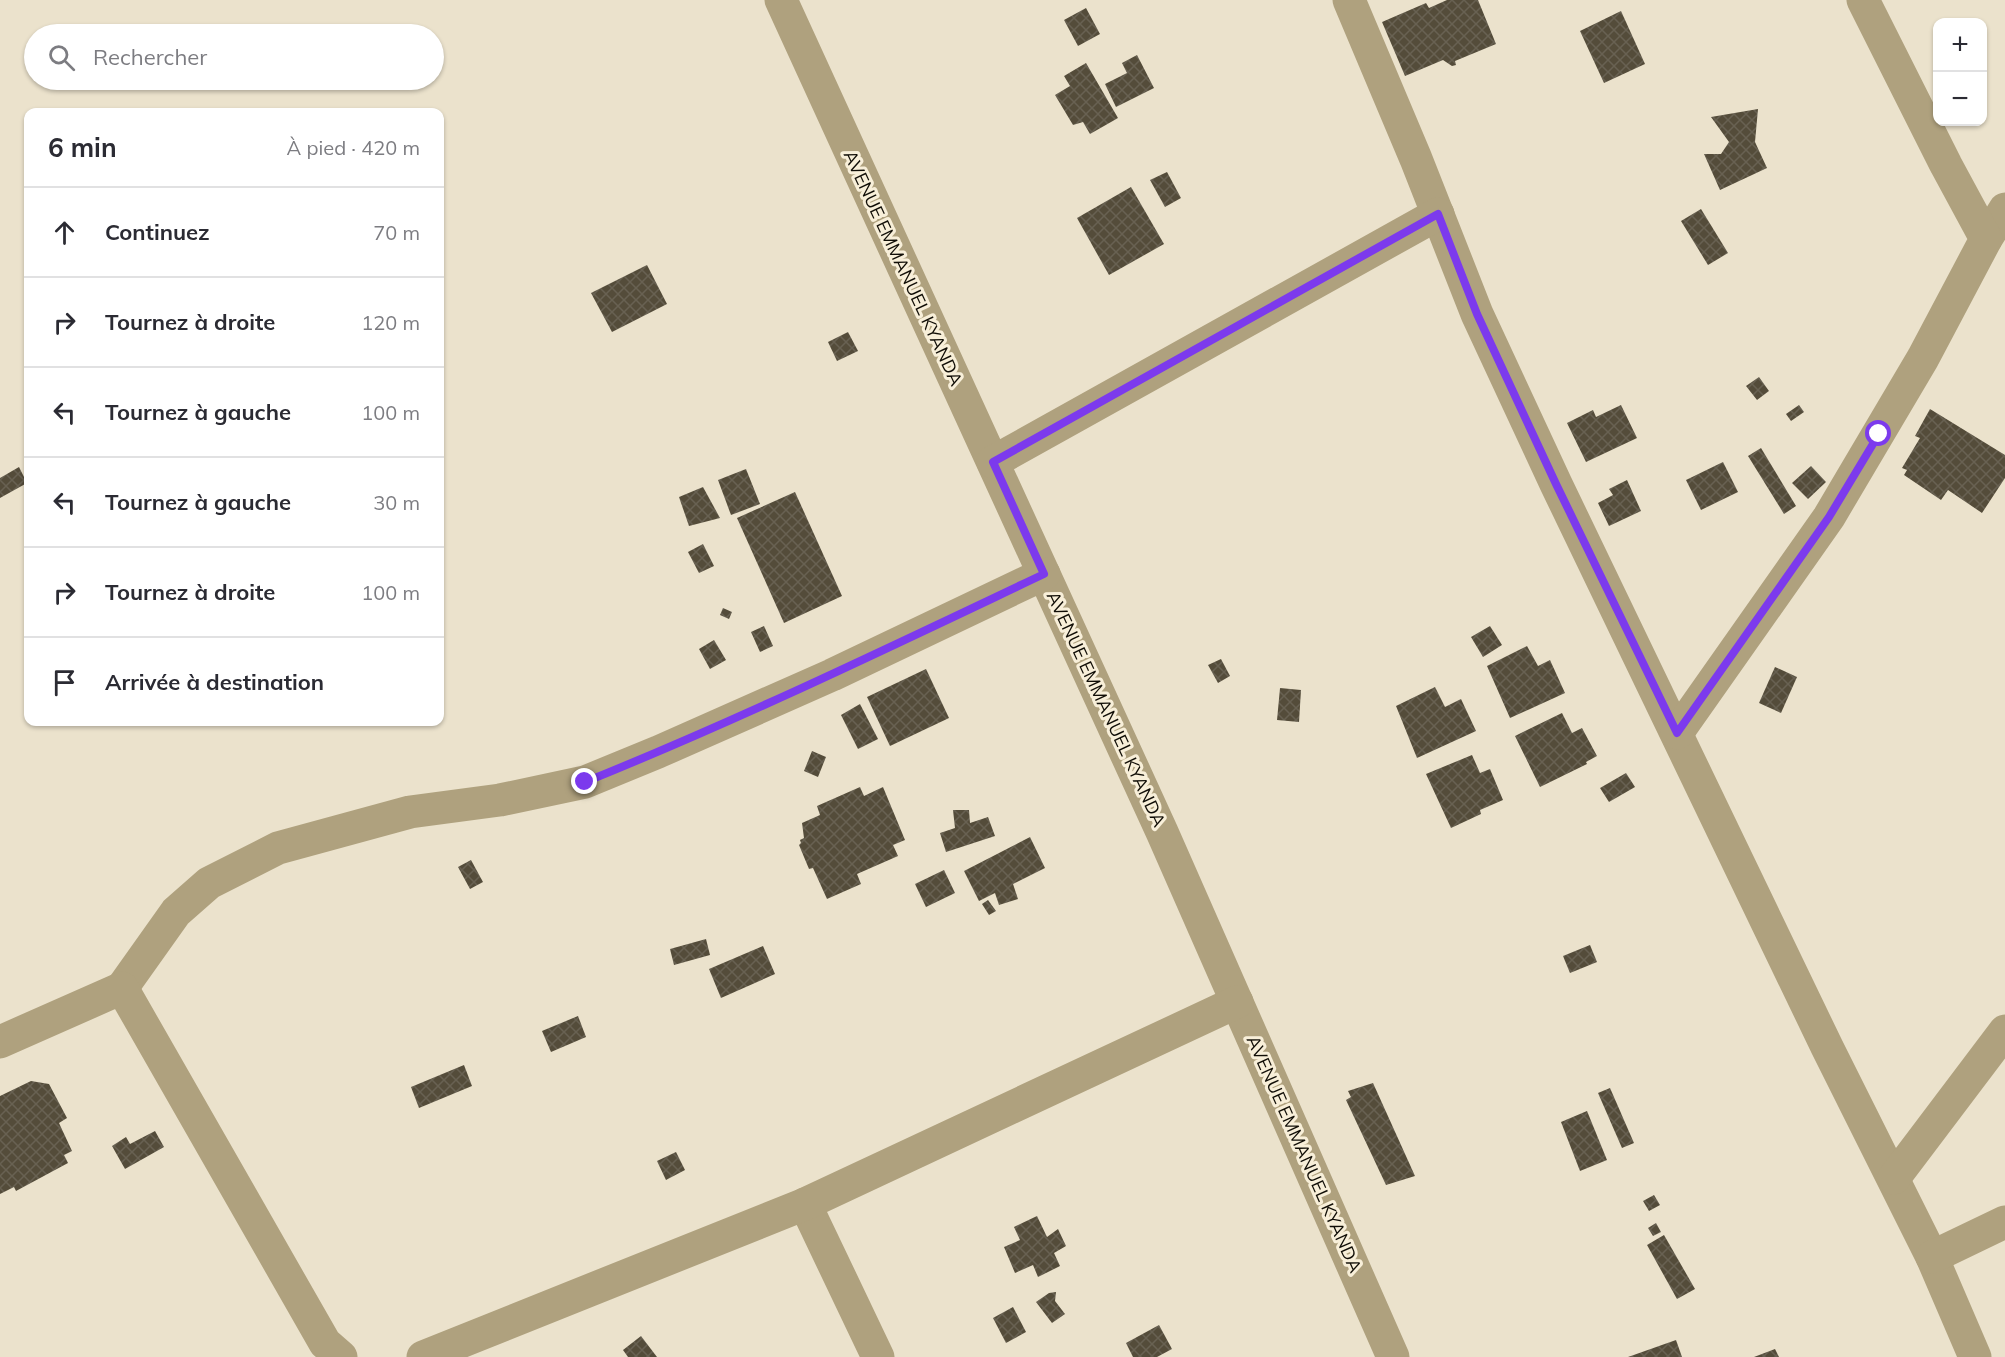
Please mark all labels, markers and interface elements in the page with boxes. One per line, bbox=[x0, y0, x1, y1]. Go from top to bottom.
map controls bbox=[1933, 18, 1987, 126]
button: + bbox=[1933, 18, 1987, 72]
search box bbox=[24, 24, 444, 90]
icon: search bbox=[45, 41, 78, 74]
text: Rechercher bbox=[93, 43, 207, 71]
button: − bbox=[1933, 72, 1987, 126]
text: 6 min bbox=[48, 131, 117, 164]
text: À pied · 420 m bbox=[287, 135, 420, 160]
street label: AVENUE EMMANUEL KYANDA bbox=[839, 146, 968, 389]
icon: ahead bbox=[48, 216, 81, 249]
text: Continuez bbox=[105, 218, 210, 246]
text: 70 m bbox=[373, 220, 420, 245]
icon: right bbox=[48, 306, 81, 339]
text: Tournez à droite bbox=[105, 308, 275, 336]
text: 120 m bbox=[361, 310, 420, 335]
icon: left bbox=[48, 396, 81, 429]
text: Tournez à gauche bbox=[105, 398, 291, 426]
text: 100 m bbox=[361, 400, 420, 425]
route start bbox=[1865, 420, 1891, 446]
icon: left bbox=[48, 486, 81, 519]
text: Tournez à gauche bbox=[105, 488, 291, 516]
text: 30 m bbox=[373, 490, 420, 515]
icon: right bbox=[48, 576, 81, 609]
text: Tournez à droite bbox=[105, 578, 275, 606]
text: 100 m bbox=[361, 580, 420, 605]
street label: AVENUE EMMANUEL KYANDA bbox=[1042, 587, 1171, 830]
icon: arrive bbox=[48, 666, 81, 699]
text: Arrivée à destination bbox=[105, 668, 324, 696]
route end bbox=[571, 768, 597, 794]
street label: AVENUE EMMANUEL KYANDA bbox=[1242, 1032, 1367, 1276]

